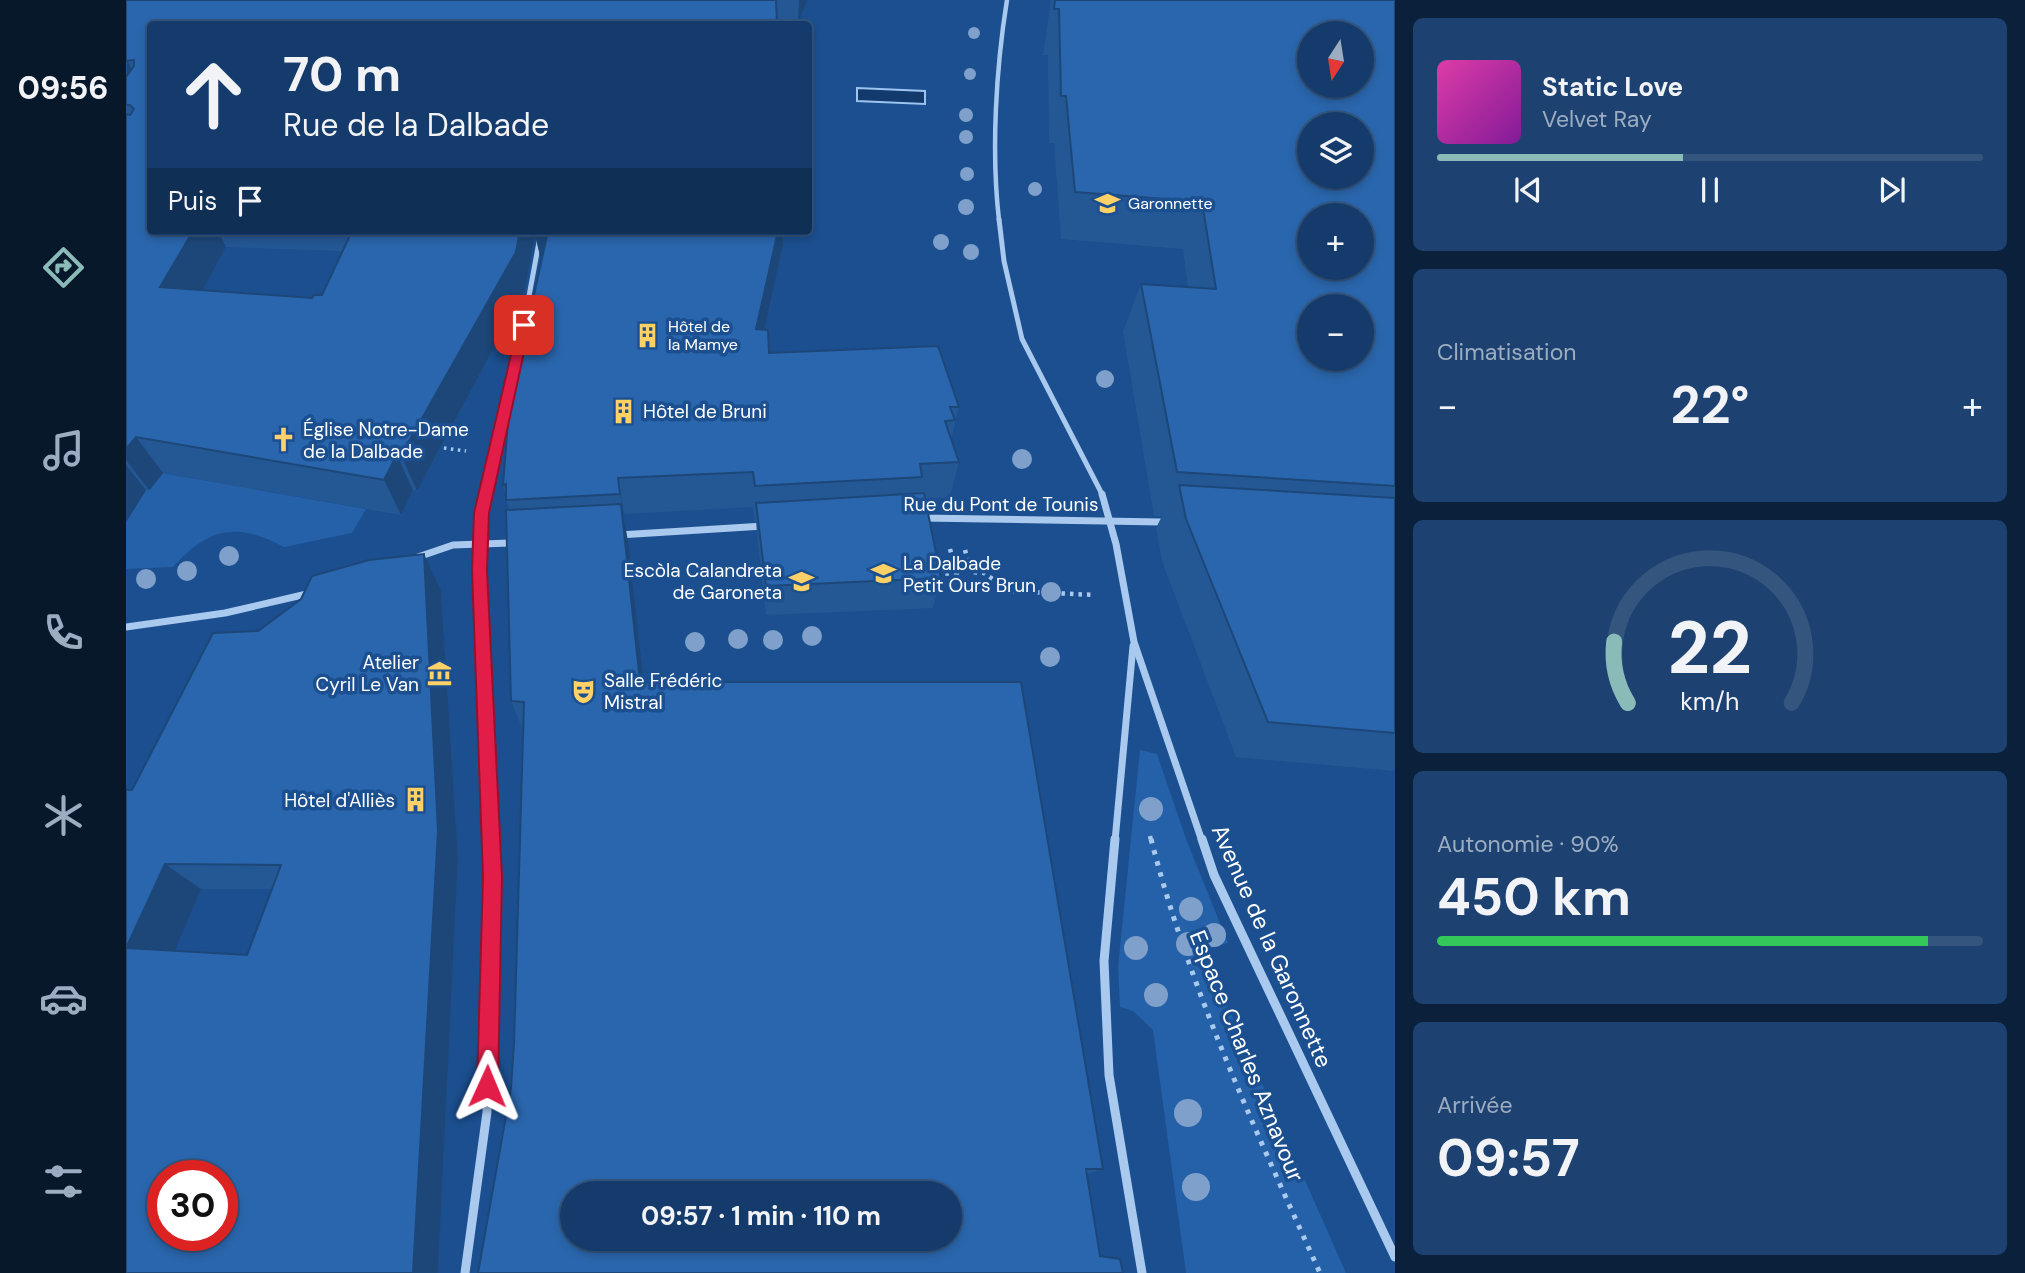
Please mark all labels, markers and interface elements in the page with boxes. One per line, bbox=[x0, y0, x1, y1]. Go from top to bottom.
north arrow bbox=[1297, 21, 1374, 98]
map controls bbox=[1297, 21, 1374, 371]
text: 70 m bbox=[283, 42, 401, 106]
icon: ahead bbox=[168, 49, 259, 140]
text: 09:56 bbox=[17, 67, 109, 109]
text: Static Love bbox=[1542, 70, 1683, 104]
text: Rue de la Dalbade bbox=[283, 104, 549, 146]
text: Velvet Ray bbox=[1542, 104, 1652, 134]
button: layers bbox=[1297, 112, 1374, 189]
icon: previous bbox=[1509, 171, 1547, 209]
icon: pause bbox=[1691, 171, 1729, 209]
icon: next bbox=[1873, 171, 1911, 209]
icon: arrive bbox=[231, 182, 269, 220]
text: Puis bbox=[168, 184, 217, 218]
school or university icon: Garonnette bbox=[1094, 189, 1122, 217]
place label: Garonnette bbox=[1128, 193, 1213, 214]
button: + bbox=[1297, 203, 1374, 280]
icon: directions bbox=[39, 243, 88, 292]
button: − bbox=[1297, 294, 1374, 371]
pin bbox=[494, 295, 554, 355]
icon: arrive bbox=[505, 306, 543, 344]
place label: Hôtel de la Mamye bbox=[668, 316, 738, 355]
building icon: Hôtel de la Mamye bbox=[634, 321, 662, 349]
text: Climatisation bbox=[1437, 337, 1576, 367]
text: 22° bbox=[1671, 371, 1749, 439]
text: − bbox=[1437, 381, 1458, 431]
text: + bbox=[1962, 381, 1983, 431]
building icon: Hôtel de Bruni bbox=[609, 397, 637, 425]
place label: Hôtel de Bruni bbox=[643, 399, 767, 424]
place label: Église Notre-Dame de la Dalbade bbox=[303, 417, 469, 464]
icon: music bbox=[39, 426, 88, 475]
church icon: Église Notre-Dame de la Dalbade bbox=[269, 426, 297, 454]
street label: Rue du Pont de Tounis bbox=[904, 492, 1098, 517]
place label: La Dalbade Petit Ours Brun bbox=[903, 551, 1036, 598]
place label: Escòla Calandreta de Garoneta bbox=[624, 558, 782, 605]
school or university icon: La Dalbade Petit Ours Brun bbox=[869, 560, 897, 588]
school or university icon: Escòla Calandreta de Garoneta bbox=[788, 567, 816, 595]
text: 22 bbox=[1668, 601, 1752, 696]
icon: phone bbox=[39, 608, 88, 657]
place label: Atelier Cyril Le Van bbox=[316, 650, 419, 697]
museum icon: Atelier Cyril Le Van bbox=[425, 659, 453, 687]
place label: Salle Frédéric Mistral bbox=[604, 668, 722, 715]
theatre icon: Salle Frédéric Mistral bbox=[570, 677, 598, 705]
text: km/h bbox=[1680, 684, 1740, 717]
building icon: Hôtel d'Alliès bbox=[401, 786, 429, 814]
place label: Hôtel d'Alliès bbox=[284, 788, 395, 813]
icon: climate bbox=[39, 791, 88, 840]
street label: Avenue de la Garonnette bbox=[1205, 820, 1339, 1072]
text: Autonomie · 90% bbox=[1437, 829, 1619, 859]
text: 450 km bbox=[1437, 863, 1631, 931]
street label: Espace Charles Aznavour bbox=[1183, 926, 1311, 1186]
icon: car bbox=[39, 974, 88, 1023]
position arrow bbox=[450, 1049, 524, 1123]
text: Arrivée bbox=[1437, 1090, 1513, 1120]
text: 09:57 bbox=[1437, 1124, 1580, 1192]
icon: filters bbox=[39, 1157, 88, 1206]
speed limit sign: 30 bbox=[147, 1160, 238, 1251]
text: 09:57 · 1 min · 110 m bbox=[641, 1199, 881, 1233]

